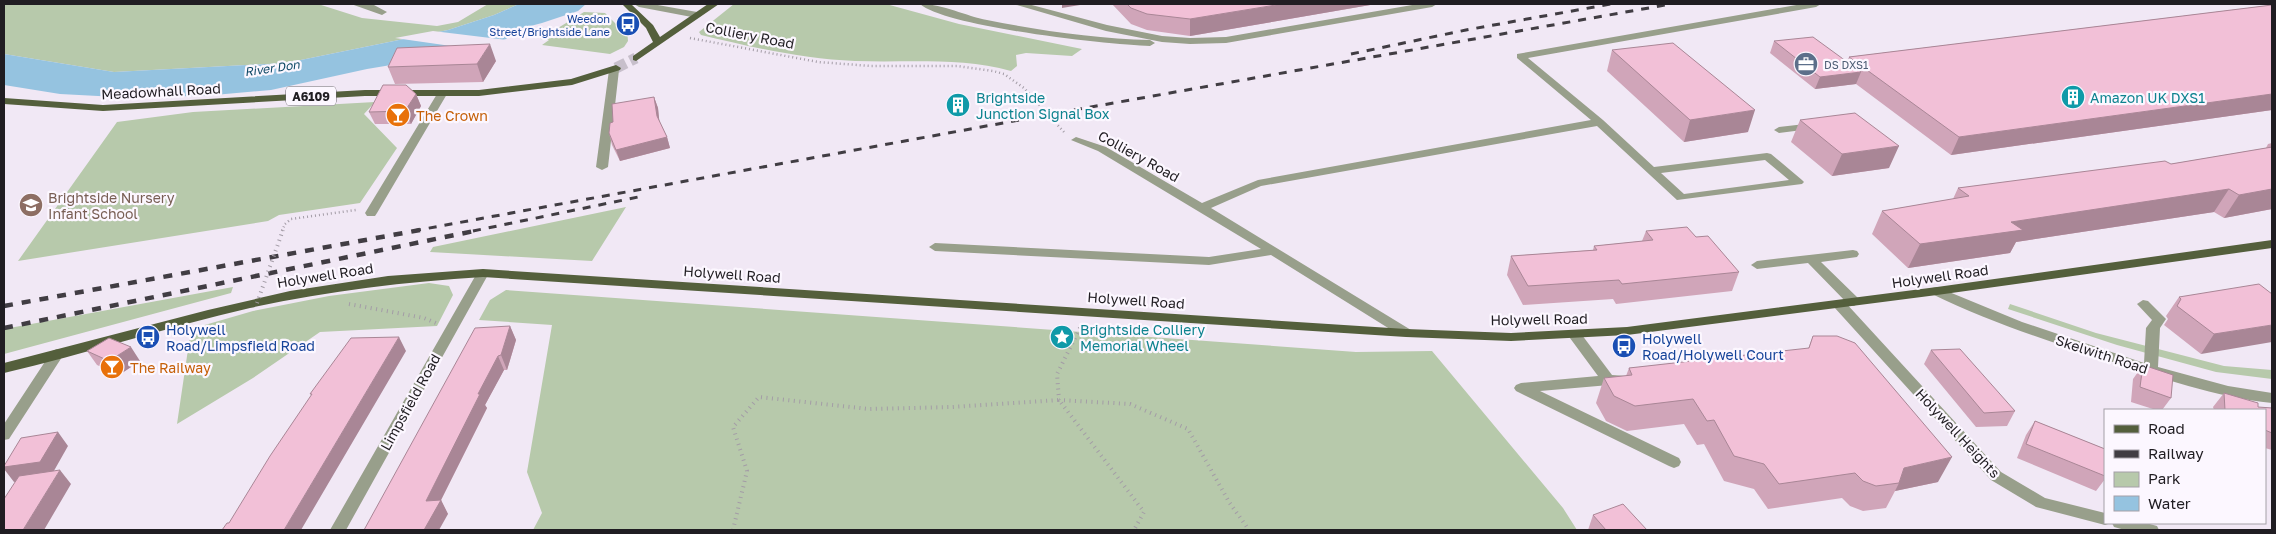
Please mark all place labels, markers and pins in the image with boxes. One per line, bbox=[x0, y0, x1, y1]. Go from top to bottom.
bus stop icon: Weedon Street/Brightside Lane bbox=[615, 11, 641, 37]
place label: Weedon Street/Brightside Lane bbox=[489, 12, 610, 38]
office icon: DS DXS1 bbox=[1793, 51, 1819, 77]
place label: DS DXS1 bbox=[1824, 58, 1868, 71]
building icon: Amazon UK DXS1 bbox=[2060, 84, 2086, 110]
place label: Brightside Junction Signal Box bbox=[976, 89, 1110, 122]
place label: Amazon UK DXS1 bbox=[2090, 89, 2205, 106]
building icon: Brightside Junction Signal Box bbox=[945, 92, 971, 118]
bar icon: The Crown bbox=[385, 102, 411, 128]
place label: The Crown bbox=[416, 107, 488, 124]
place label: Brightside Nursery Infant School bbox=[48, 189, 175, 222]
school or university icon: Brightside Nursery Infant School bbox=[18, 192, 44, 218]
place label: Holywell Road/Limpsfield Road bbox=[166, 321, 315, 354]
place label: Brightside Colliery Memorial Wheel bbox=[1080, 321, 1205, 354]
bus stop icon: Holywell Road/Limpsfield Road bbox=[135, 324, 161, 350]
place icon: Brightside Colliery Memorial Wheel bbox=[1049, 324, 1075, 350]
place label: Holywell Road/Holywell Court bbox=[1642, 330, 1784, 363]
bus stop icon: Holywell Road/Holywell Court bbox=[1611, 333, 1637, 359]
bar icon: The Railway bbox=[99, 354, 125, 380]
place label: The Railway bbox=[130, 359, 211, 376]

